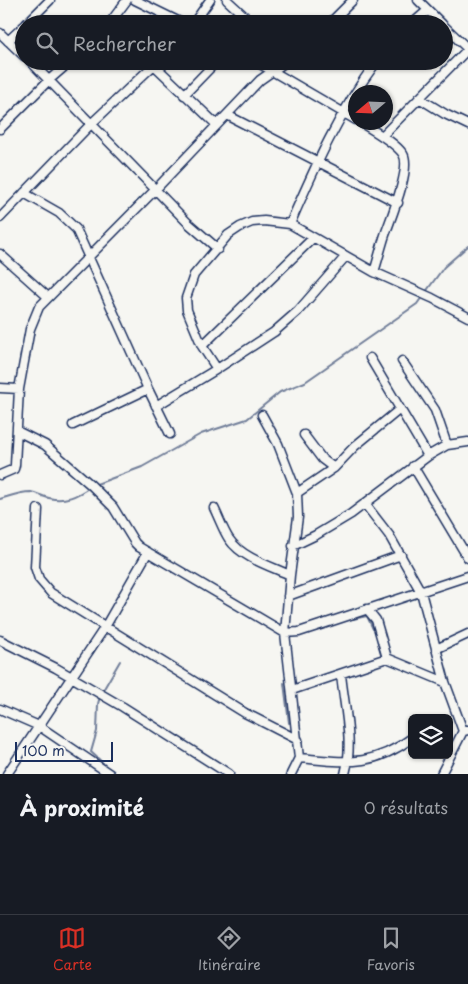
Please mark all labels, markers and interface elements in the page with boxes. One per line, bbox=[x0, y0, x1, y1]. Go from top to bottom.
search box bbox=[15, 15, 453, 70]
icon: search bbox=[33, 29, 61, 57]
text: Rechercher bbox=[73, 29, 176, 57]
north arrow bbox=[348, 85, 393, 130]
map controls bbox=[408, 714, 453, 759]
button: layers bbox=[408, 714, 453, 759]
scale bar bbox=[15, 739, 112, 762]
text: 100 m bbox=[22, 740, 65, 761]
text: À proximité bbox=[20, 791, 144, 823]
text: 0 résultats bbox=[364, 795, 448, 819]
tab: Carte bbox=[53, 924, 92, 975]
tab: Itinéraire bbox=[198, 924, 261, 975]
tab: Favoris bbox=[367, 924, 415, 975]

